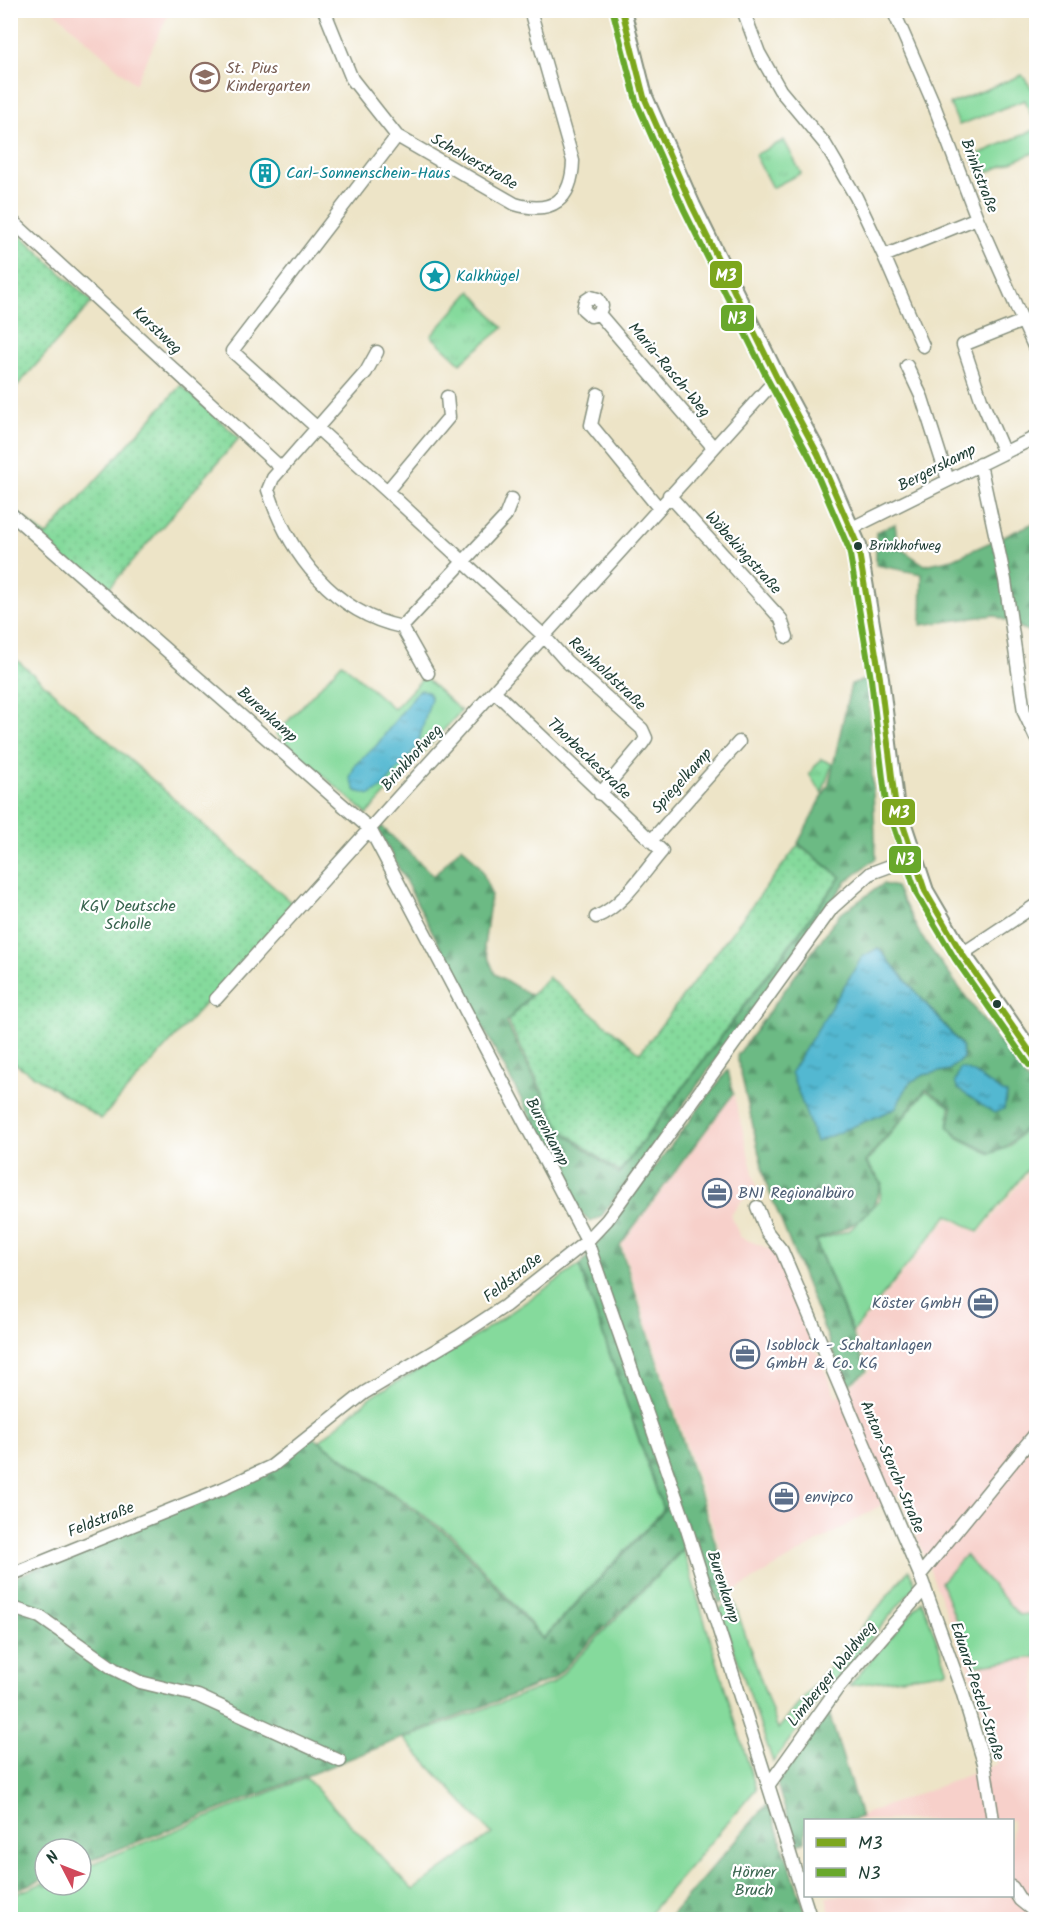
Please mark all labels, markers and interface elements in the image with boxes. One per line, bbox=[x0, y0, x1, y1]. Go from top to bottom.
place label: St. Pius Kindergarten bbox=[226, 56, 311, 99]
school or university icon: St. Pius Kindergarten bbox=[189, 61, 221, 93]
street label: Schelverstraße bbox=[426, 127, 522, 197]
street label: Brinkstraße bbox=[953, 135, 1005, 217]
building icon: Carl-Sonnenschein-Haus bbox=[249, 157, 281, 189]
place label: Carl-Sonnenschein-Haus bbox=[286, 161, 450, 186]
place icon: Kalkhügel bbox=[419, 260, 451, 292]
line badge: M3 bbox=[709, 260, 743, 289]
place label: Kalkhügel bbox=[456, 264, 519, 289]
text: M3 bbox=[716, 264, 737, 289]
street label: Karstweg bbox=[126, 301, 188, 361]
line badge: N3 bbox=[720, 304, 755, 332]
text: N3 bbox=[728, 307, 747, 332]
street label: Maria-Rasch-Weg bbox=[621, 317, 717, 423]
street label: Bergerskamp bbox=[893, 437, 981, 498]
street label: Wöbekingstraße bbox=[699, 506, 787, 600]
place label: Brinkhofweg bbox=[869, 535, 941, 557]
marker: Brinkhofweg bbox=[852, 540, 864, 552]
street label: Reinholdstraße bbox=[562, 631, 652, 717]
street label: Burenkamp bbox=[231, 681, 303, 749]
street label: Thorbeckestraße bbox=[541, 712, 637, 806]
street label: Brinkhofweg bbox=[375, 719, 449, 797]
street label: Spiegelkamp bbox=[646, 742, 719, 820]
line badge: M3 bbox=[881, 798, 916, 826]
text: M3 bbox=[889, 801, 910, 826]
line badge: N3 bbox=[888, 845, 922, 874]
text: N3 bbox=[896, 848, 915, 873]
park label: KGV Deutsche Scholle bbox=[80, 894, 176, 937]
unlabelled marker bbox=[991, 998, 1003, 1010]
street label: Burenkamp bbox=[519, 1093, 576, 1171]
office icon: BNI Regionalbüro bbox=[701, 1177, 733, 1209]
place label: BNI Regionalbüro bbox=[738, 1181, 854, 1206]
street label: Feldstraße bbox=[478, 1247, 548, 1309]
office icon: Köster GmbH bbox=[967, 1287, 999, 1319]
place label: Köster GmbH bbox=[872, 1291, 962, 1316]
place label: Isoblock - Schaltanlagen GmbH & Co. KG bbox=[766, 1333, 932, 1376]
office icon: Isoblock - Schaltanlagen GmbH & Co. KG bbox=[729, 1338, 761, 1370]
street label: Anton-Storch-Straße bbox=[853, 1397, 931, 1537]
office icon: envipco bbox=[768, 1481, 800, 1513]
place label: envipco bbox=[805, 1485, 853, 1510]
street label: Feldstraße bbox=[64, 1495, 138, 1545]
street label: Burenkamp bbox=[700, 1548, 746, 1627]
street label: Limberger Waldweg bbox=[781, 1616, 883, 1732]
street label: Eduard-Pestel-Straße bbox=[943, 1618, 1011, 1764]
legend bbox=[804, 1819, 1014, 1897]
text: M3 bbox=[858, 1830, 882, 1859]
north arrow bbox=[33, 1837, 93, 1897]
text: N bbox=[40, 1846, 66, 1870]
park label: Hörner Bruch bbox=[732, 1860, 778, 1903]
text: N3 bbox=[858, 1860, 880, 1889]

